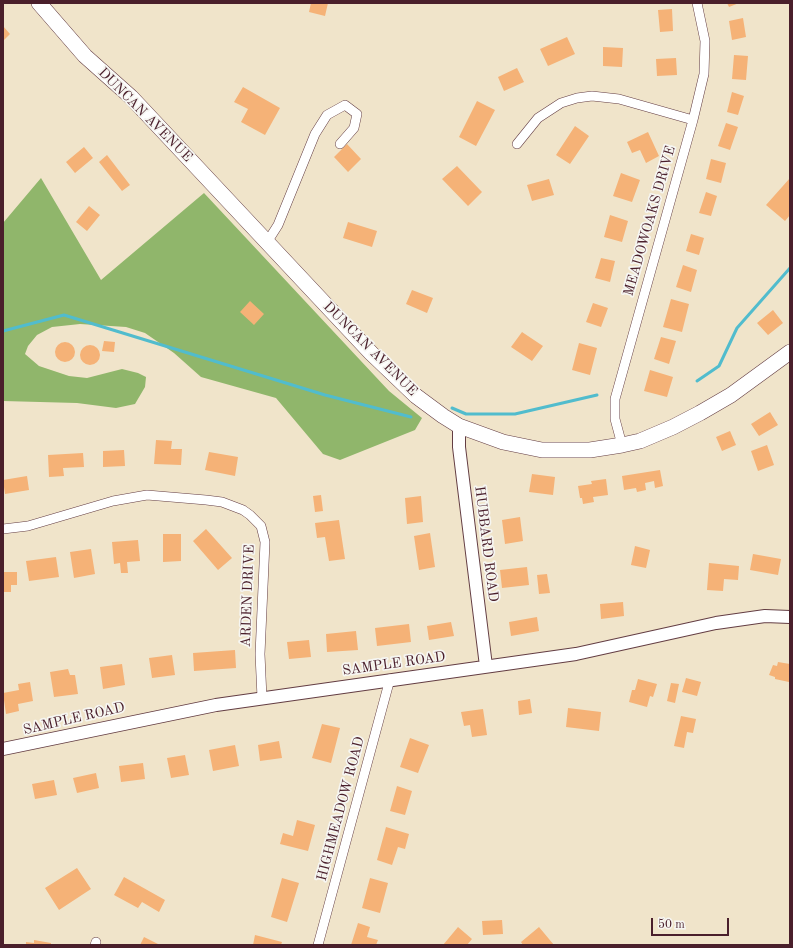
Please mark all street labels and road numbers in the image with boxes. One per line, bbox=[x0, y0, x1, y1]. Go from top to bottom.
street label: DUNCAN AVENUE bbox=[94, 64, 196, 166]
street label: MEADOWOAKS DRIVE bbox=[620, 144, 680, 298]
street label: DUNCAN AVENUE bbox=[319, 298, 421, 400]
street label: HUBBARD ROAD bbox=[471, 485, 501, 603]
street label: ARDEN DRIVE bbox=[238, 544, 258, 648]
street label: SAMPLE ROAD bbox=[341, 648, 447, 680]
street label: SAMPLE ROAD bbox=[22, 699, 126, 739]
street label: HIGHMEADOW ROAD bbox=[314, 735, 368, 883]

